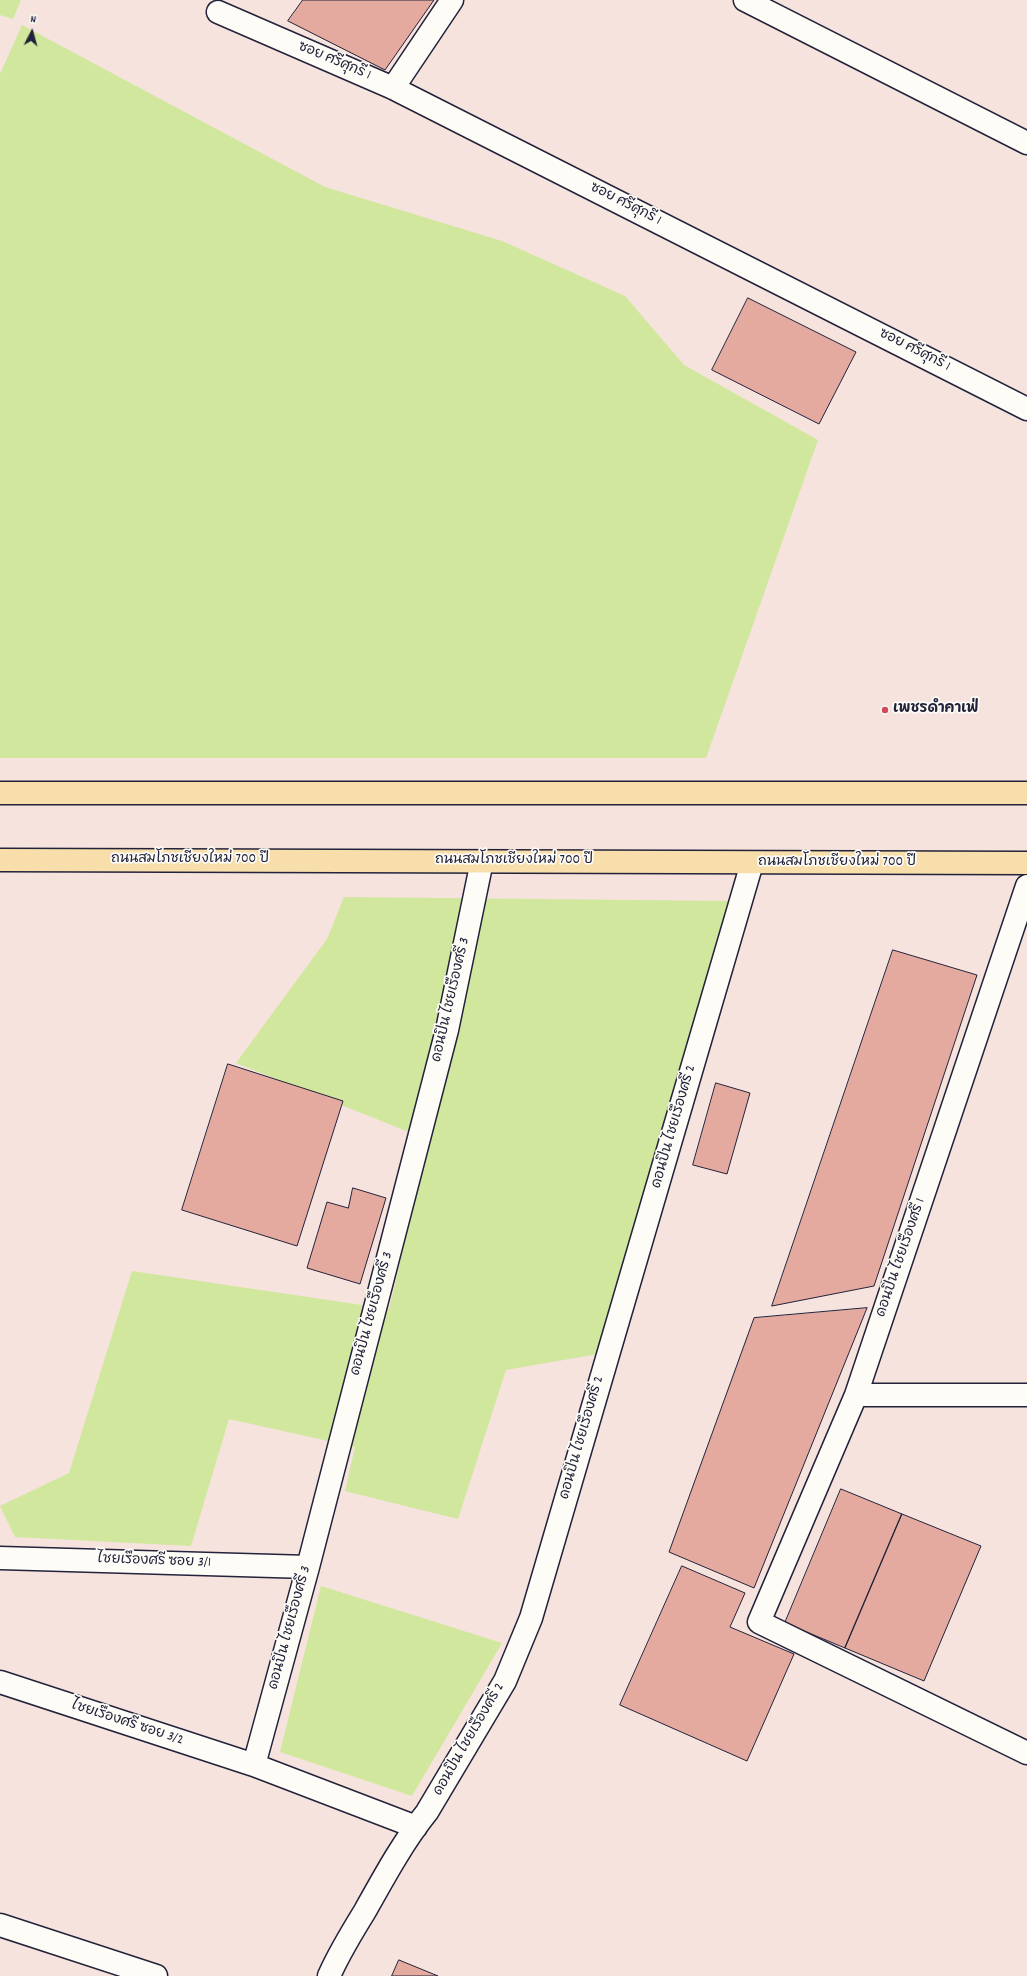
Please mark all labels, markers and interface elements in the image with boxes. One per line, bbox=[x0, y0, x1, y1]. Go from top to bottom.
north arrow bbox=[12, 12, 52, 52]
text: N bbox=[30, 12, 37, 28]
street label: ซอย ศรีศุกรี 1 bbox=[295, 39, 373, 85]
street label: ซอย ศรีศุกรี 1 bbox=[587, 180, 663, 230]
street label: ซอย ศรีศุกรี 1 bbox=[876, 326, 952, 376]
place label: เพชรดำคาเฟ่ bbox=[893, 702, 979, 718]
marker: เพชรดำคาเฟ่ bbox=[880, 705, 890, 715]
street label: ถนนสมโภชเชียงใหม่ 700 ปี bbox=[111, 852, 269, 868]
street label: ถนนสมโภชเชียงใหม่ 700 ปี bbox=[435, 853, 593, 869]
street label: ถนนสมโภชเชียงใหม่ 700 ปี bbox=[758, 855, 916, 871]
street label: ดอนปิน ไชยเรืองศรี 3 bbox=[429, 936, 475, 1064]
street label: ดอนปิน ไชยเรืองศรี 2 bbox=[649, 1063, 701, 1191]
street label: ดอนปิน ไชยเรืองศรี 1 bbox=[874, 1197, 930, 1319]
street label: ดอนปิน ไชยเรืองศรี 3 bbox=[348, 1250, 398, 1378]
street label: ดอนปิน ไชยเรืองศรี 2 bbox=[557, 1374, 609, 1502]
street label: ไชยเรืองศรี ซอย 3/1 bbox=[97, 1552, 211, 1572]
street label: ดอนปิน ไชยเรืองศรี 3 bbox=[266, 1564, 316, 1692]
street label: ดอนปิน ไชยเรืองศรี 2 bbox=[431, 1681, 509, 1799]
street label: ไชยเรืองศรี ซอย 3/2 bbox=[69, 1698, 185, 1750]

